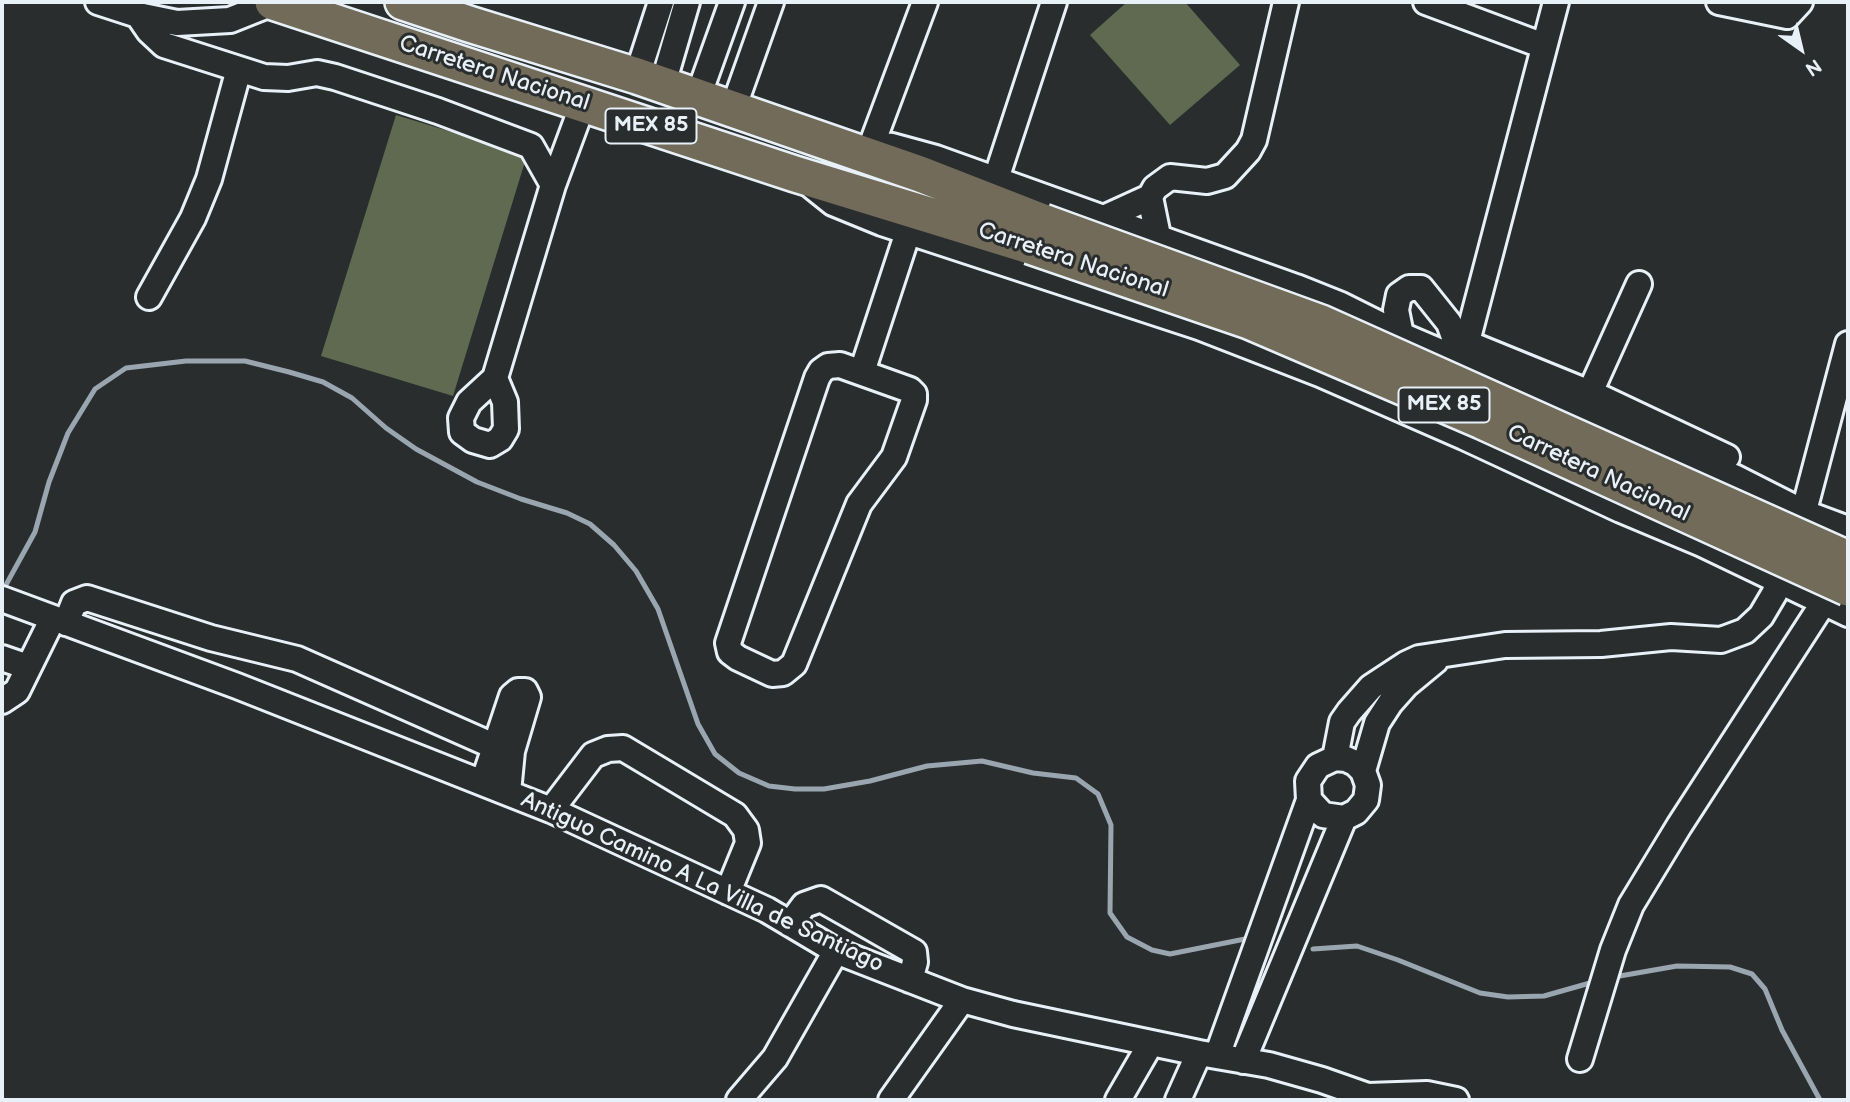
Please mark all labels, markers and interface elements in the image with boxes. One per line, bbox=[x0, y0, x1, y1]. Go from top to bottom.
north arrow bbox=[1766, 14, 1836, 84]
street label: Carretera Nacional bbox=[395, 30, 593, 118]
text: N bbox=[1801, 53, 1825, 80]
road number: MEX 85 bbox=[606, 108, 696, 144]
street label: Carretera Nacional bbox=[974, 217, 1172, 305]
road number: MEX 85 bbox=[1398, 388, 1490, 422]
street label: Carretera Nacional bbox=[1502, 420, 1694, 528]
street label: Antiguo Camino A La Villa de Santiago bbox=[516, 787, 888, 979]

